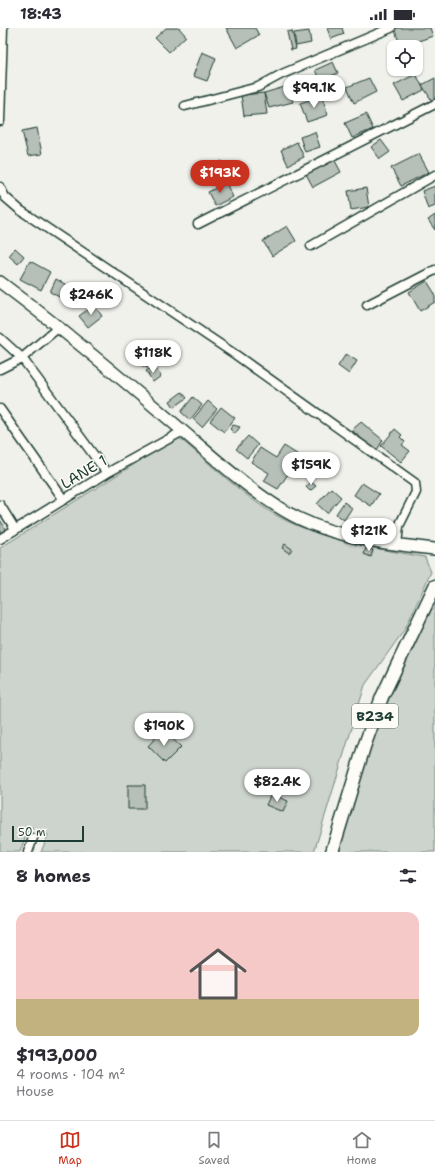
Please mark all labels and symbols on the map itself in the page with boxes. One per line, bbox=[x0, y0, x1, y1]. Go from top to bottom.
pin: $99.1K bbox=[281, 75, 347, 109]
pin: $193K bbox=[192, 160, 248, 194]
pin: $246K bbox=[63, 282, 119, 316]
pin: $118K bbox=[125, 340, 181, 374]
street label: LANE 1 bbox=[57, 450, 111, 494]
pin: $159K bbox=[283, 452, 339, 486]
pin: $121K bbox=[341, 518, 397, 552]
road number: B234 bbox=[352, 704, 398, 728]
pin: $190K bbox=[136, 713, 192, 747]
pin: $82.4K bbox=[244, 769, 310, 803]
scale bar bbox=[12, 824, 84, 843]

